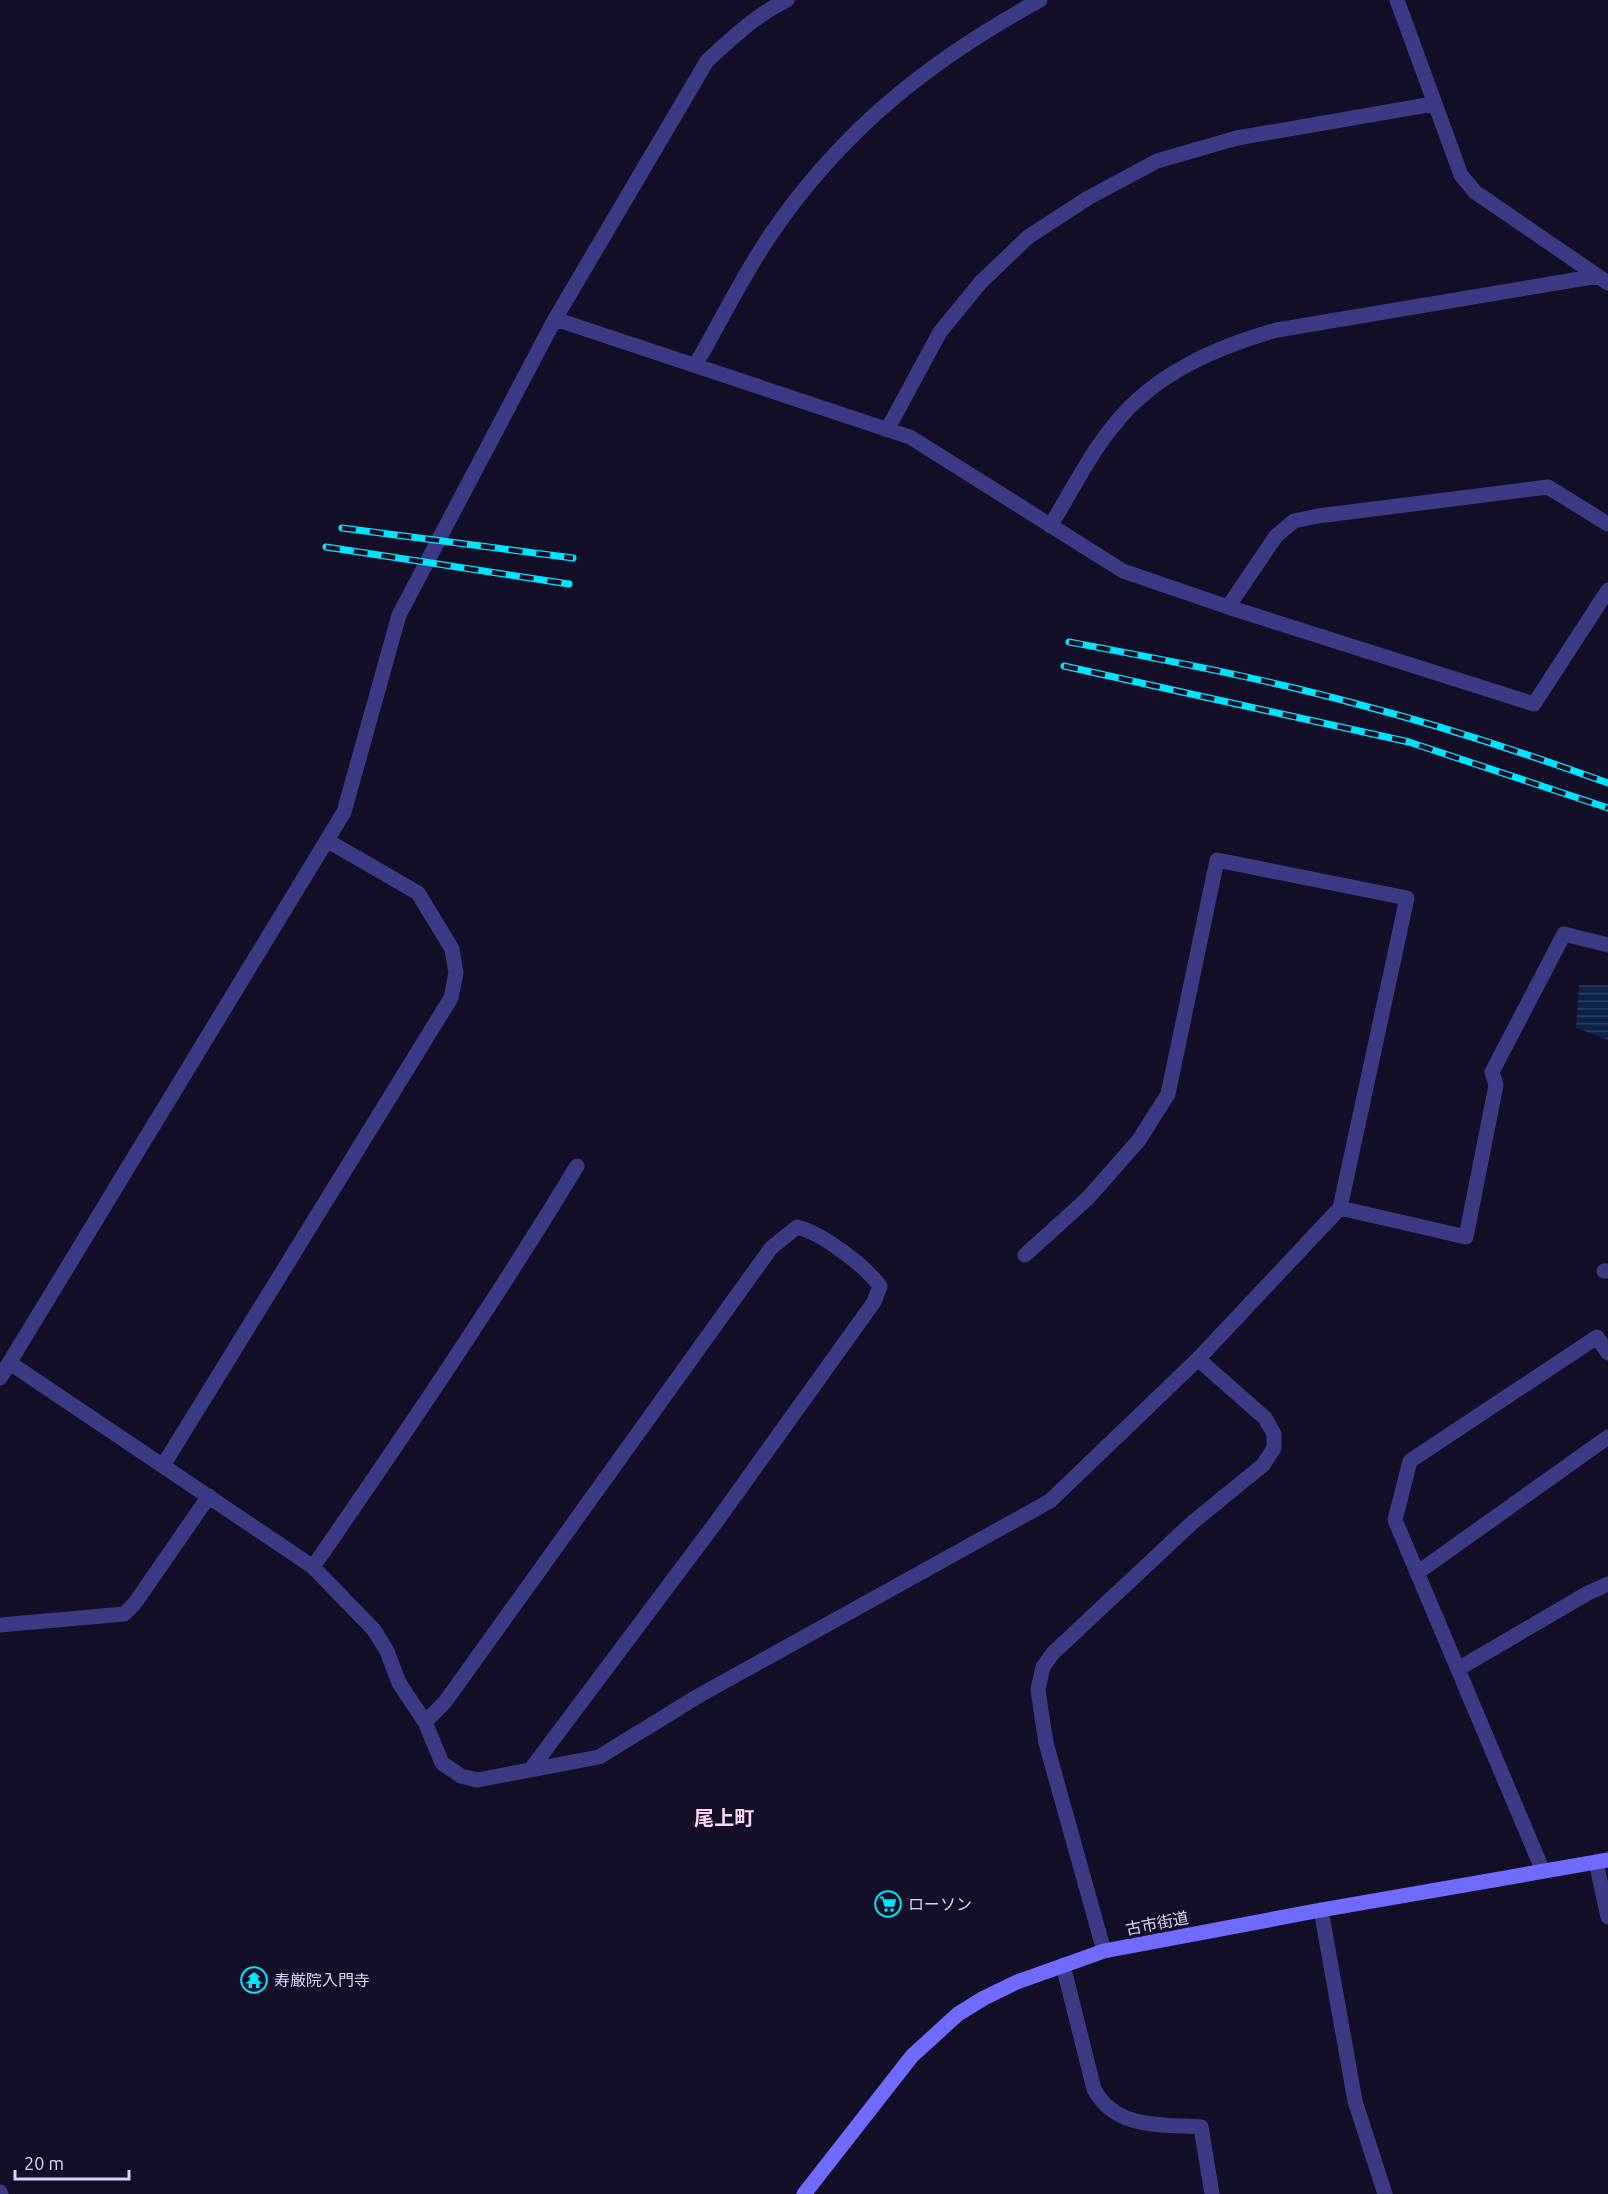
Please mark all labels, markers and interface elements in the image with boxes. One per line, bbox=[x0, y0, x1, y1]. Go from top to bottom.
district label: 尾上町 bbox=[694, 1806, 754, 1829]
supermarket icon: ローソン bbox=[873, 1889, 903, 1919]
place label: ローソン bbox=[908, 1895, 972, 1913]
street label: 古市街道 bbox=[1124, 1908, 1190, 1938]
temple icon: 寿厳院入門寺 bbox=[239, 1965, 269, 1995]
place label: 寿厳院入門寺 bbox=[274, 1971, 370, 1989]
scale bar bbox=[15, 2143, 129, 2181]
text: 20 m bbox=[24, 2153, 64, 2173]

